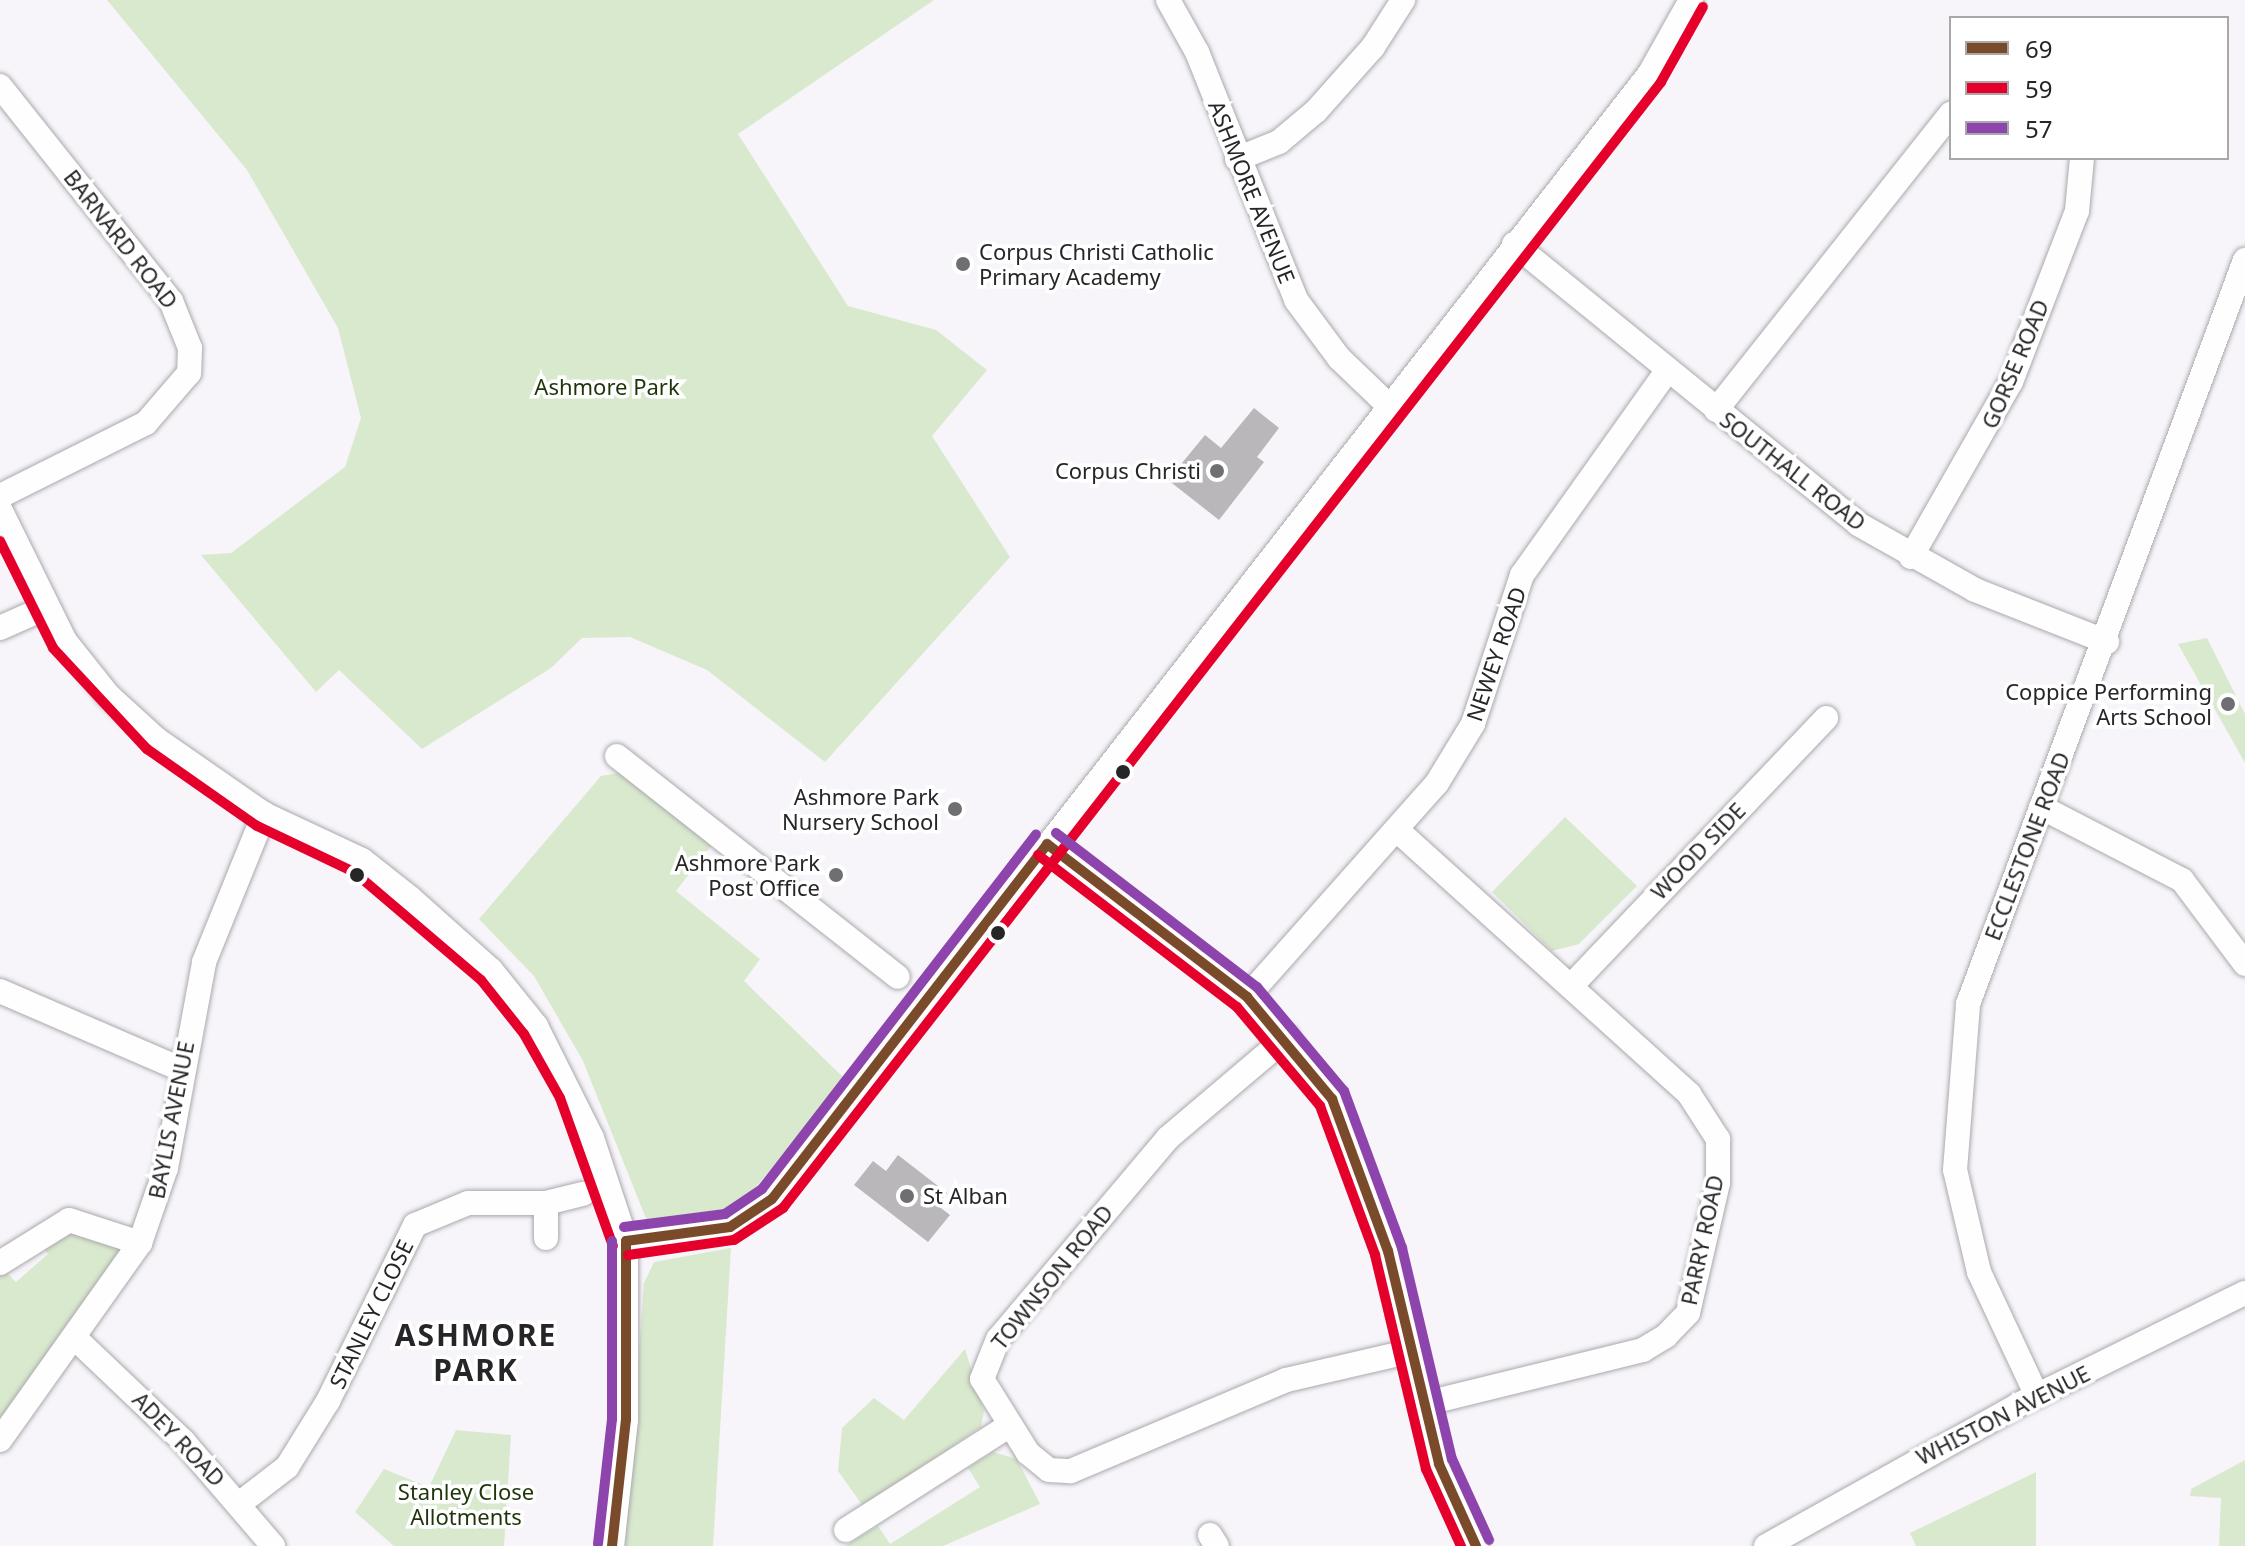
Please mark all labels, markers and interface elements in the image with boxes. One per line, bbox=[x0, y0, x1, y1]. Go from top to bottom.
legend bbox=[1949, 16, 2229, 160]
text: 69 bbox=[2025, 32, 2052, 65]
text: 59 bbox=[2025, 72, 2052, 105]
street label: ASHMORE AVENUE bbox=[1203, 97, 1301, 287]
text: 57 bbox=[2025, 112, 2052, 145]
street label: BARNARD ROAD bbox=[59, 164, 183, 314]
place label: Corpus Christi Catholic Primary Academy bbox=[979, 238, 1214, 290]
marker: Corpus Christi Catholic Primary Academy bbox=[954, 255, 972, 273]
street label: GORSE ROAD bbox=[1976, 296, 2054, 432]
park label: Ashmore Park bbox=[534, 374, 680, 400]
street label: SOUTHALL ROAD bbox=[1715, 406, 1871, 536]
place label: Corpus Christi bbox=[1055, 458, 1201, 484]
marker: Corpus Christi bbox=[1208, 462, 1226, 480]
street label: NEWEY ROAD bbox=[1461, 583, 1531, 725]
place label: Coppice Performing Arts School bbox=[2005, 678, 2212, 730]
marker: Coppice Performing Arts School bbox=[2219, 695, 2237, 713]
street label: ECCLESTONE ROAD bbox=[1979, 748, 2075, 944]
unlabelled marker bbox=[1115, 764, 1131, 780]
place label: Ashmore Park Nursery School bbox=[782, 783, 939, 834]
street label: WOOD SIDE bbox=[1645, 797, 1751, 905]
marker: Ashmore Park Nursery School bbox=[946, 800, 964, 818]
place label: Ashmore Park Post Office bbox=[675, 849, 820, 900]
marker: Ashmore Park Post Office bbox=[827, 866, 845, 884]
unlabelled marker bbox=[349, 867, 365, 883]
unlabelled marker bbox=[990, 925, 1006, 941]
street label: BAYLIS AVENUE bbox=[143, 1039, 199, 1201]
street label: PARRY ROAD bbox=[1675, 1173, 1729, 1307]
place label: St Alban bbox=[923, 1183, 1008, 1209]
marker: St Alban bbox=[898, 1187, 916, 1205]
street label: TOWNSON ROAD bbox=[986, 1199, 1118, 1355]
street label: STANLEY CLOSE bbox=[324, 1235, 418, 1393]
district label: ASHMORE PARK bbox=[395, 1317, 557, 1388]
street label: WHISTON AVENUE bbox=[1912, 1360, 2094, 1470]
street label: ADEY ROAD bbox=[127, 1386, 231, 1492]
park label: Stanley Close Allotments bbox=[398, 1478, 534, 1530]

